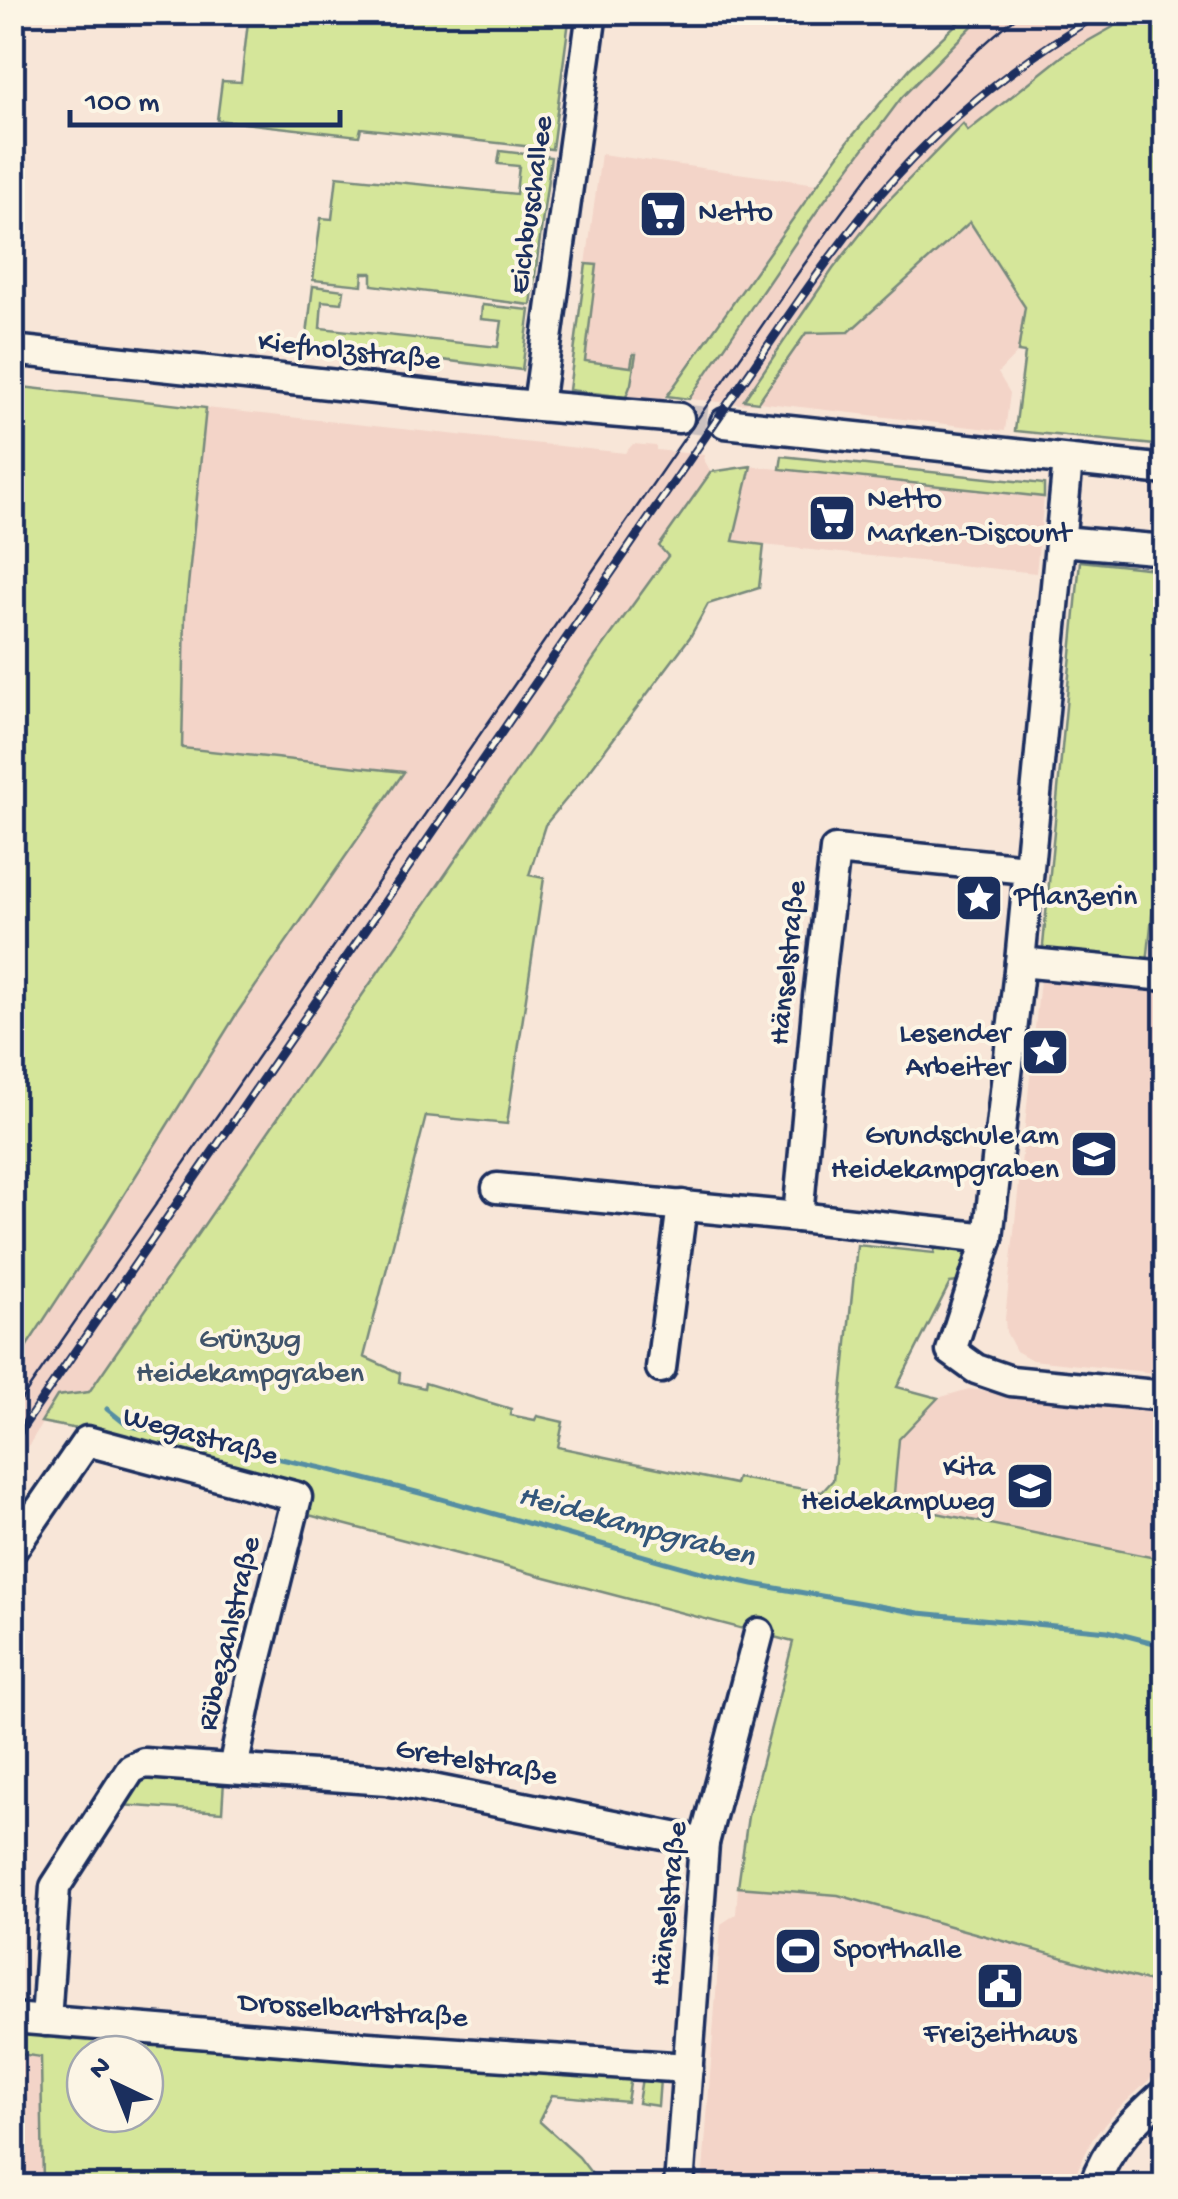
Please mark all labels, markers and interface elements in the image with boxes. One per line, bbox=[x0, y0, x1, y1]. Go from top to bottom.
scale bar bbox=[70, 65, 340, 127]
text: 100 m bbox=[84, 87, 160, 122]
street label: Eichbuschallee bbox=[503, 113, 563, 296]
supermarket icon: Netto bbox=[637, 188, 689, 240]
place label: Netto bbox=[698, 197, 773, 232]
street label: Kiefholzstraße bbox=[256, 326, 443, 380]
place label: Netto Marken-Discount bbox=[867, 484, 1074, 553]
supermarket icon: Netto Marken-Discount bbox=[806, 492, 858, 544]
place icon: Pflanzerin bbox=[953, 872, 1005, 924]
street label: Hänselstraße bbox=[764, 878, 816, 1047]
place label: Pflanzerin bbox=[1013, 881, 1137, 916]
place label: Lesender Arbeiter bbox=[899, 1018, 1012, 1087]
place icon: Lesender Arbeiter bbox=[1019, 1026, 1071, 1078]
place label: Grundschule am Heidekampgraben bbox=[831, 1120, 1059, 1189]
school or university icon: Grundschule am Heidekampgraben bbox=[1068, 1128, 1120, 1180]
park label: Grünzug Heidekampgraben bbox=[136, 1324, 364, 1393]
street label: Wegastraße bbox=[119, 1401, 282, 1476]
place label: Kita Heidekampweg bbox=[801, 1452, 996, 1521]
school or university icon: Kita Heidekampweg bbox=[1004, 1460, 1056, 1512]
water label: Heidekampgraben bbox=[514, 1478, 759, 1578]
street label: Rübezahlstraße bbox=[192, 1533, 270, 1734]
street label: Gretelstraße bbox=[392, 1733, 560, 1796]
street label: Hänselstraße bbox=[645, 1819, 697, 1988]
sports icon: Sporthalle bbox=[772, 1925, 824, 1977]
place label: Sporthalle bbox=[833, 1934, 962, 1969]
public building icon: Freizeithaus bbox=[974, 1960, 1026, 2012]
street label: Drosselbartstraße bbox=[235, 1986, 469, 2038]
place label: Freizeithaus bbox=[922, 2018, 1078, 2053]
north arrow bbox=[65, 2034, 165, 2134]
text: N bbox=[83, 2051, 119, 2087]

